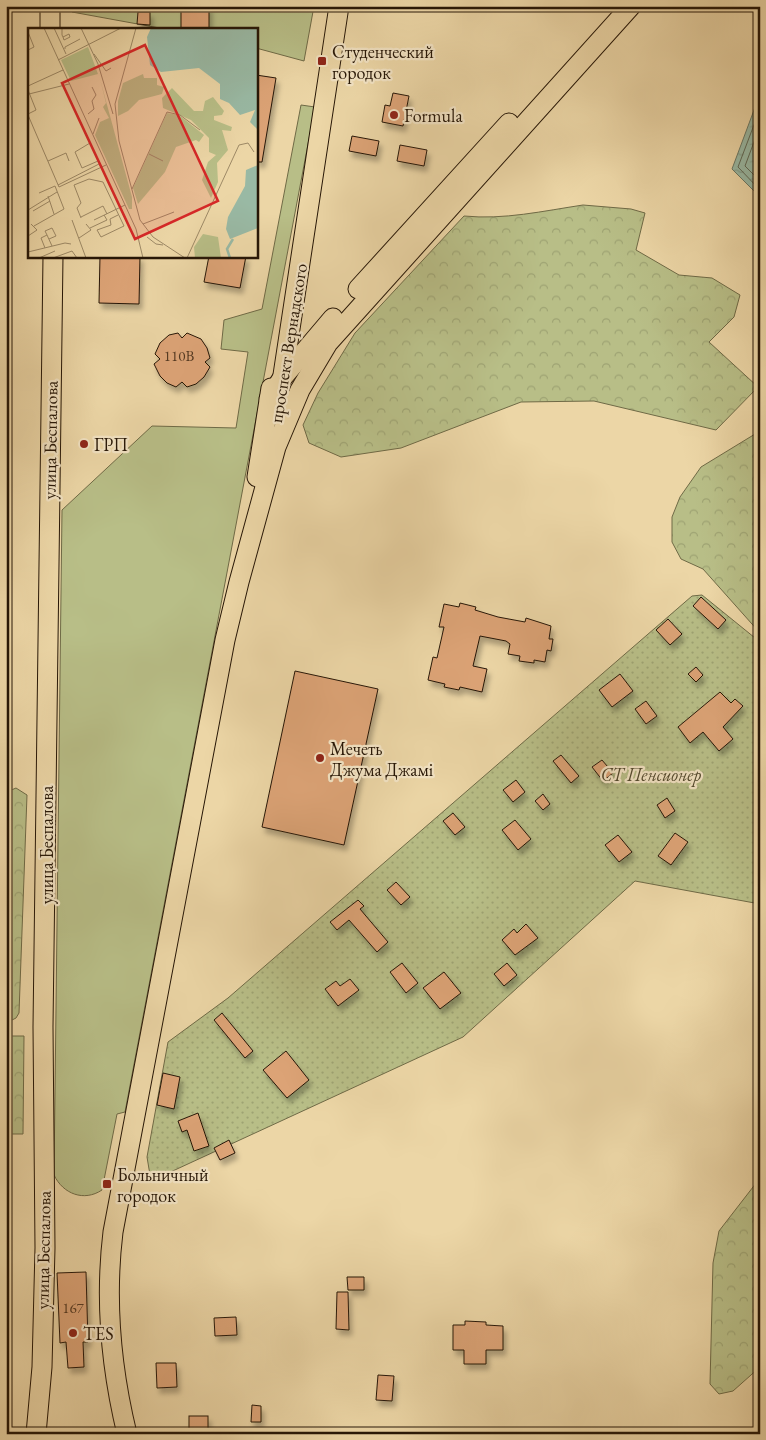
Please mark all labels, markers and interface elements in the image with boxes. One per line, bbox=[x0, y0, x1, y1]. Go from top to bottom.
inset map bbox=[28, 28, 258, 258]
place label: Студенческий городок bbox=[332, 40, 434, 84]
marker: Студенческий городок bbox=[316, 55, 328, 67]
place label: Formula bbox=[404, 104, 463, 127]
marker: Formula bbox=[388, 109, 400, 121]
street label: проспект Вернадского bbox=[264, 262, 312, 424]
house number: 110В bbox=[164, 346, 194, 365]
street label: улица Беспалова bbox=[37, 380, 63, 500]
place label: ГРП bbox=[94, 433, 128, 456]
marker: ГРП bbox=[78, 438, 90, 450]
place label: Мечеть Джума Джамі bbox=[330, 737, 434, 781]
marker: Мечеть Джума Джамі bbox=[314, 752, 326, 764]
park label: СТ Пенсионер bbox=[601, 763, 701, 787]
street label: улица Беспалова bbox=[35, 785, 58, 904]
place label: Больничный городок bbox=[117, 1163, 209, 1207]
marker: Больничный городок bbox=[101, 1178, 113, 1190]
street label: улица Беспалова bbox=[30, 1190, 56, 1310]
house number: 167 bbox=[62, 1298, 85, 1317]
place label: TES bbox=[83, 1322, 114, 1345]
marker: TES bbox=[67, 1327, 79, 1339]

